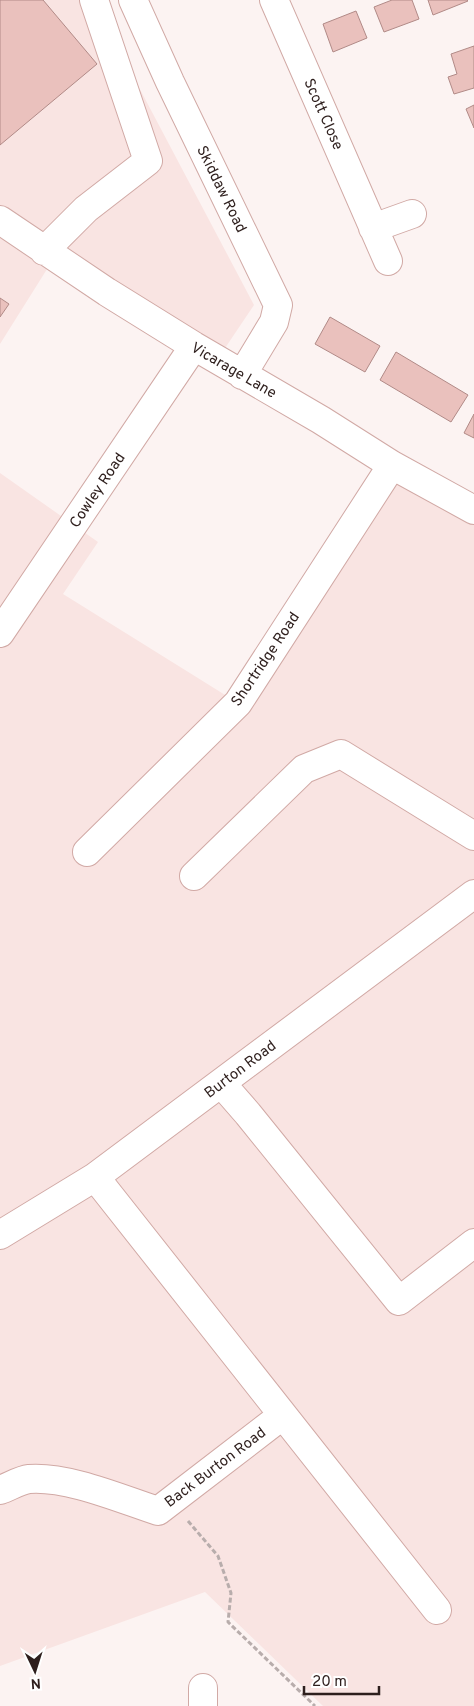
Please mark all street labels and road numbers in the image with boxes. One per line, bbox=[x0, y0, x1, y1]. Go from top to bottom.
street label: Scott Close bbox=[298, 76, 347, 153]
street label: Skiddaw Road bbox=[191, 143, 250, 236]
street label: Vicarage Lane bbox=[187, 339, 280, 403]
street label: Cowley Road bbox=[66, 450, 130, 532]
street label: Shortridge Road bbox=[228, 609, 305, 711]
street label: Burton Road bbox=[201, 1037, 281, 1103]
street label: Back Burton Road bbox=[161, 1424, 270, 1513]

